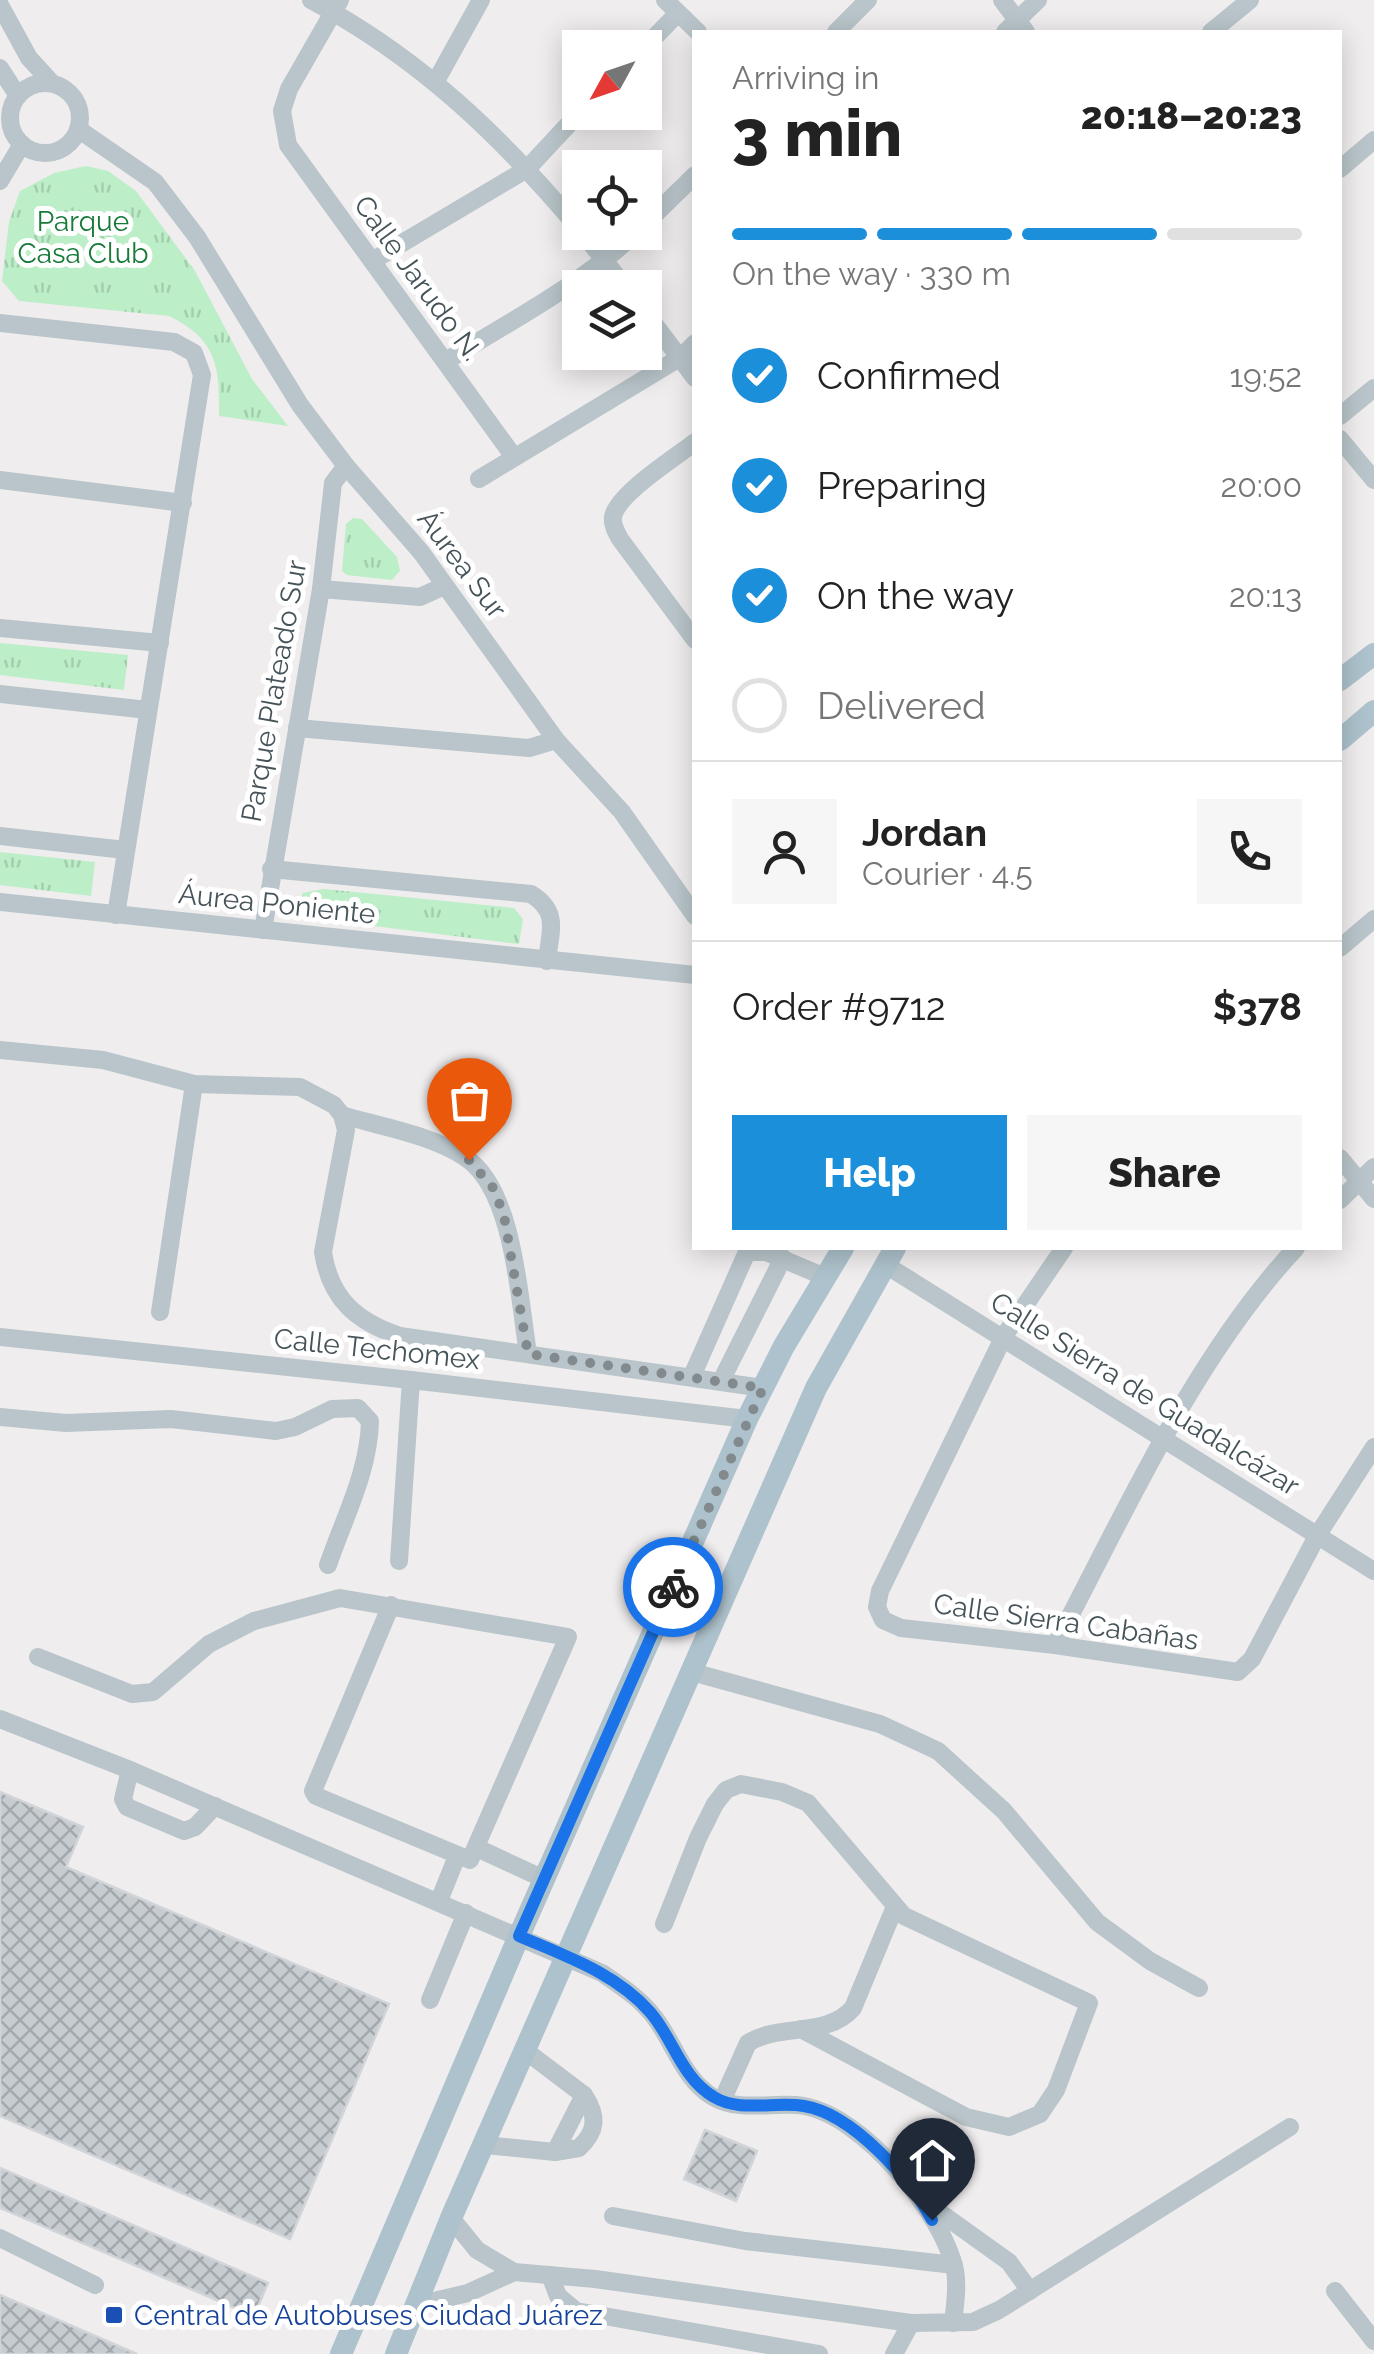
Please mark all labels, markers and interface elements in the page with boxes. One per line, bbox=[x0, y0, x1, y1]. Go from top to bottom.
north arrow bbox=[562, 30, 662, 130]
map controls bbox=[562, 30, 662, 370]
text: Arriving in bbox=[732, 59, 879, 96]
text: 20:18–20:23 bbox=[1081, 93, 1302, 138]
text: 3 min bbox=[732, 95, 902, 171]
button: locate bbox=[562, 150, 662, 250]
street label: Calle Jarudo N. bbox=[347, 189, 489, 367]
park label: Parque Casa Club bbox=[17, 205, 149, 270]
text: On the way · 330 m bbox=[732, 255, 1011, 292]
button: layers bbox=[562, 270, 662, 370]
icon: check bbox=[732, 348, 787, 403]
text: Confirmed bbox=[817, 353, 1001, 398]
text: 19:52 bbox=[1229, 357, 1302, 394]
icon: check bbox=[732, 458, 787, 513]
text: Preparing bbox=[817, 463, 987, 508]
text: 20:00 bbox=[1221, 467, 1302, 504]
street label: Áurea Sur bbox=[411, 503, 513, 625]
street label: Parque Plateado Sur bbox=[235, 557, 313, 824]
icon: check bbox=[732, 568, 787, 623]
text: On the way bbox=[817, 573, 1014, 618]
text: 20:13 bbox=[1229, 577, 1302, 614]
text: Delivered bbox=[817, 683, 986, 728]
button: person bbox=[732, 799, 837, 904]
button: phone bbox=[1197, 799, 1302, 904]
text: Jordan bbox=[862, 810, 987, 855]
text: Courier · 4.5 bbox=[862, 855, 1033, 892]
street label: Áurea Poniente bbox=[177, 877, 377, 931]
text: Order #9712 bbox=[732, 984, 946, 1029]
text: $378 bbox=[1213, 984, 1302, 1029]
pin bbox=[427, 1058, 512, 1161]
icon: bag bbox=[442, 1073, 497, 1128]
button: Help bbox=[732, 1115, 1007, 1230]
button: Share bbox=[1027, 1115, 1302, 1230]
street label: Calle Sierra de Guadalcázar bbox=[985, 1285, 1305, 1503]
street label: Calle Techomex bbox=[272, 1322, 482, 1376]
courier bbox=[623, 1537, 723, 1637]
icon: bike bbox=[646, 1560, 701, 1615]
street label: Calle Sierra Cabañas bbox=[932, 1587, 1200, 1657]
pin bbox=[890, 2118, 975, 2221]
icon: home bbox=[905, 2133, 960, 2188]
place label: Central de Autobuses Ciudad Juárez bbox=[134, 2299, 603, 2332]
marker: Central de Autobuses Ciudad Juárez bbox=[103, 2304, 125, 2326]

